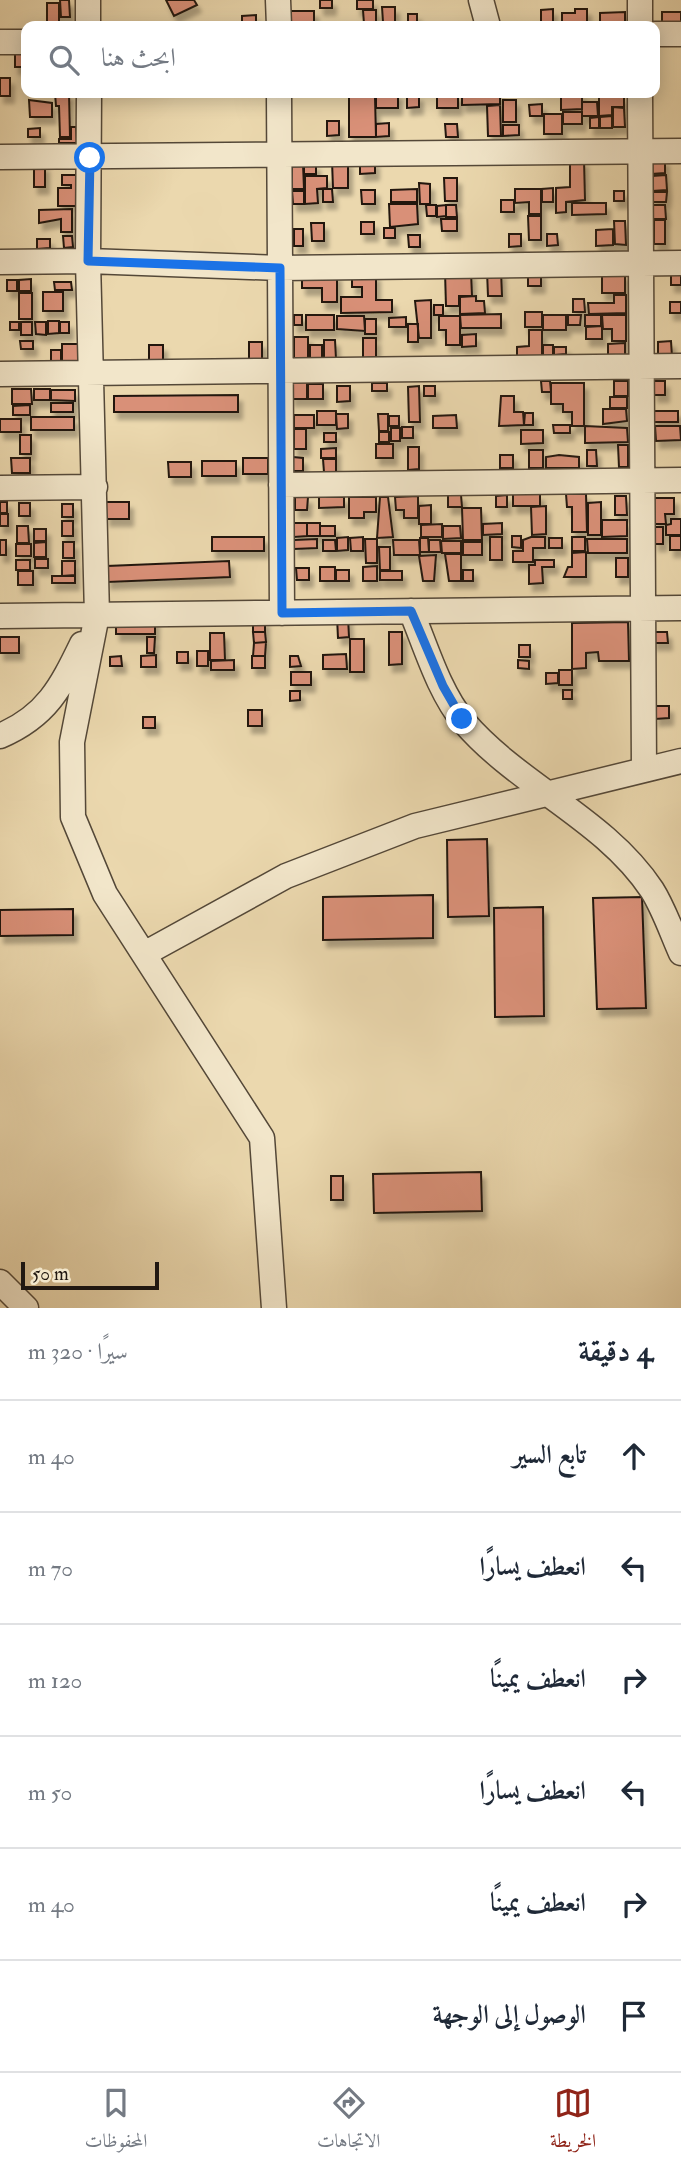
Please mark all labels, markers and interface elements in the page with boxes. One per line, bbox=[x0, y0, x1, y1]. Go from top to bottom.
search box bbox=[21, 21, 660, 98]
icon: search bbox=[45, 41, 83, 79]
text: ابحث هنا bbox=[101, 42, 176, 74]
route start bbox=[74, 142, 105, 173]
route end bbox=[446, 703, 477, 734]
scale bar bbox=[21, 1259, 159, 1291]
text: 50 m bbox=[32, 1262, 69, 1286]
text: 4 دقيقة bbox=[578, 1333, 653, 1370]
text: سيرًا · 320 m bbox=[28, 1337, 128, 1366]
icon: ahead bbox=[615, 1437, 653, 1475]
text: تابع السير bbox=[513, 1439, 586, 1471]
text: 40 m bbox=[28, 1442, 75, 1471]
icon: left bbox=[615, 1549, 653, 1587]
text: انعطف يسارًا bbox=[480, 1551, 586, 1583]
text: 70 m bbox=[28, 1554, 73, 1583]
icon: right bbox=[615, 1661, 653, 1699]
text: انعطف يمينًا bbox=[490, 1663, 586, 1695]
text: 120 m bbox=[28, 1666, 82, 1695]
icon: left bbox=[615, 1773, 653, 1811]
text: انعطف يسارًا bbox=[480, 1775, 586, 1807]
text: 50 m bbox=[28, 1778, 72, 1807]
icon: right bbox=[615, 1885, 653, 1923]
text: انعطف يمينًا bbox=[490, 1887, 586, 1919]
text: 40 m bbox=[28, 1890, 75, 1919]
icon: arrive bbox=[615, 1997, 653, 2035]
text: الوصول إلى الوجهة bbox=[433, 1999, 586, 2031]
tab: المحفوظات bbox=[85, 2084, 147, 2159]
tab: الاتجاهات bbox=[317, 2084, 380, 2159]
tab: الخريطة bbox=[550, 2084, 596, 2159]

